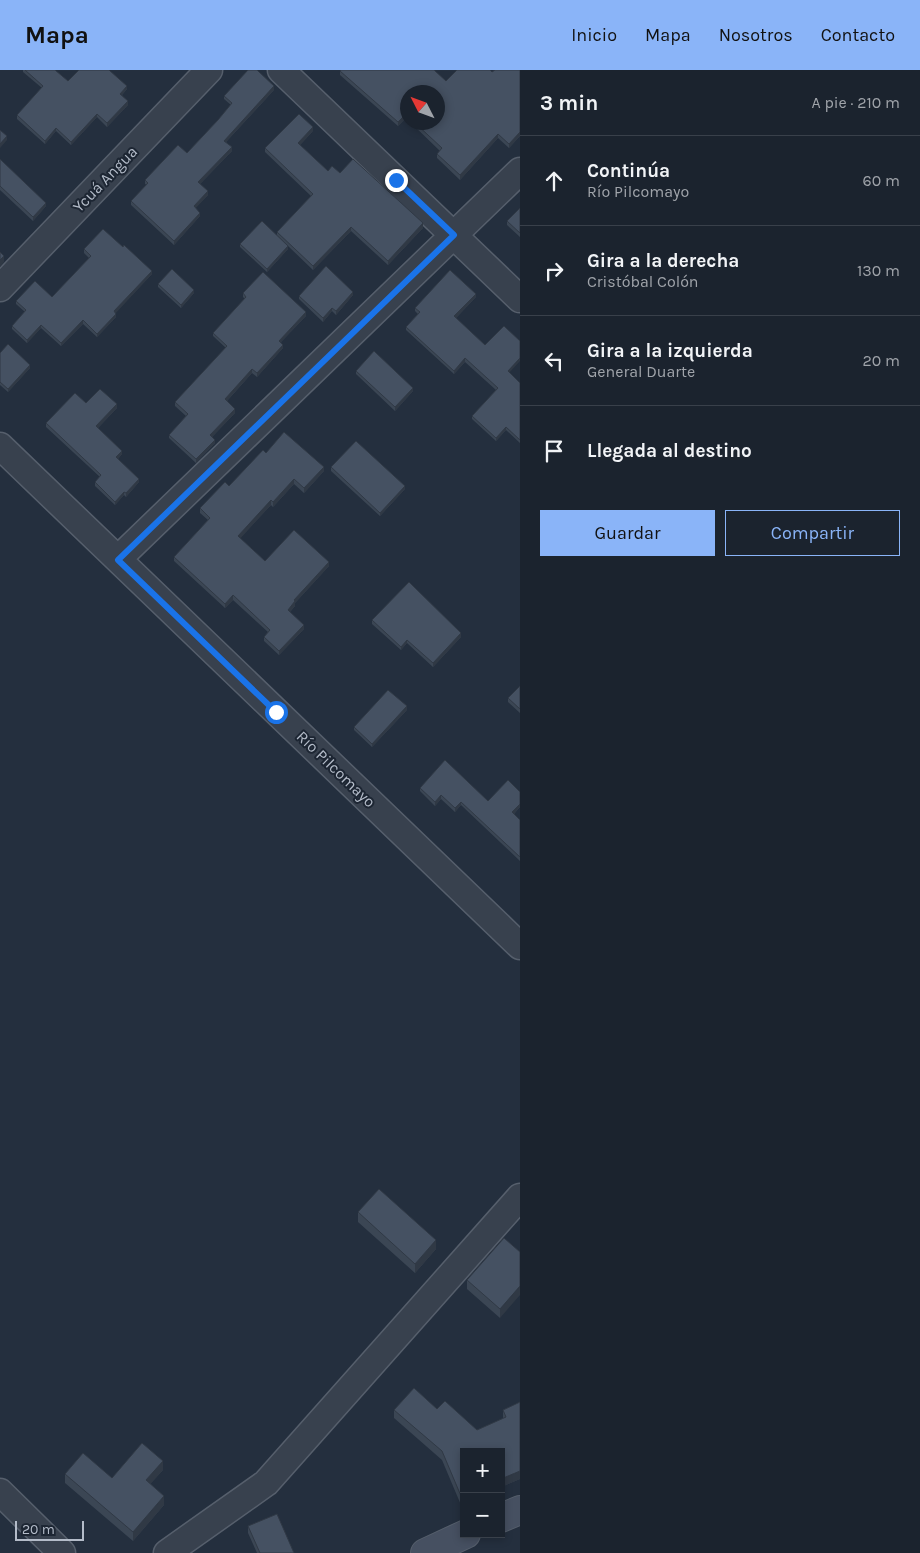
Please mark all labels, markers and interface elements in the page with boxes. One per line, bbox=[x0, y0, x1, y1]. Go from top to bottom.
text: Mapa bbox=[25, 21, 89, 49]
text: Inicio bbox=[571, 24, 617, 46]
text: Mapa bbox=[645, 24, 691, 46]
text: Nosotros bbox=[719, 24, 793, 46]
text: Contacto bbox=[821, 24, 895, 46]
north arrow bbox=[400, 85, 445, 130]
text: 3 min bbox=[540, 91, 598, 115]
text: A pie · 210 m bbox=[811, 93, 900, 112]
street label: Ycuá Angua bbox=[69, 142, 141, 216]
text: Continúa bbox=[587, 160, 670, 182]
icon: ahead bbox=[540, 167, 568, 195]
route end bbox=[385, 169, 408, 192]
text: 60 m bbox=[863, 171, 900, 190]
text: Río Pilcomayo bbox=[587, 182, 689, 201]
text: Gira a la derecha bbox=[587, 250, 739, 272]
icon: right bbox=[540, 257, 568, 285]
text: 130 m bbox=[857, 261, 900, 280]
text: Cristóbal Colón bbox=[587, 272, 699, 291]
text: Gira a la izquierda bbox=[587, 340, 753, 362]
icon: left bbox=[540, 347, 568, 375]
text: 20 m bbox=[862, 351, 900, 370]
text: General Duarte bbox=[587, 362, 695, 381]
icon: arrive bbox=[540, 437, 568, 465]
text: Llegada al destino bbox=[587, 440, 752, 462]
button: Guardar bbox=[540, 510, 715, 556]
button: Compartir bbox=[725, 510, 900, 556]
route start bbox=[265, 701, 288, 724]
street label: Río Pilcomayo bbox=[293, 727, 379, 811]
map controls bbox=[460, 1448, 505, 1538]
button: + bbox=[460, 1448, 505, 1493]
button: − bbox=[460, 1493, 505, 1538]
scale bar bbox=[15, 1518, 84, 1541]
text: 20 m bbox=[22, 1521, 55, 1538]

